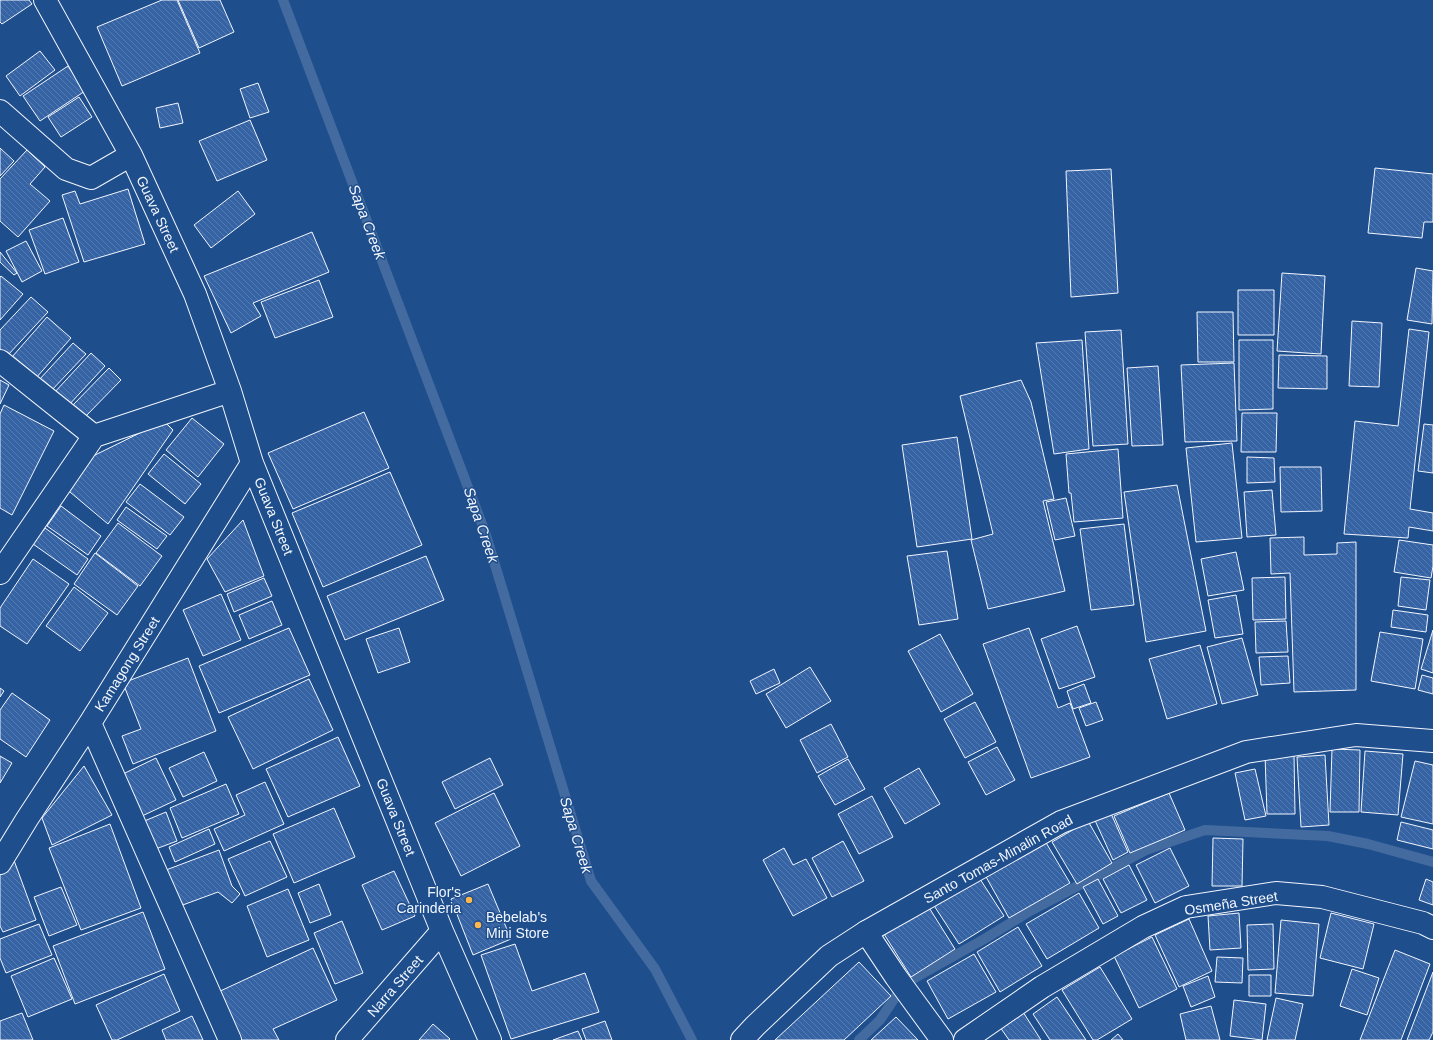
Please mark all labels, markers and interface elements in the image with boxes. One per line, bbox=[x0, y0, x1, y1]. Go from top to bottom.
street label: Guava Street bbox=[133, 173, 183, 255]
water label: Sapa Creek bbox=[345, 182, 390, 263]
street label: Guava Street bbox=[251, 475, 297, 557]
water label: Sapa Creek bbox=[461, 485, 503, 566]
street label: Kamagong Street bbox=[91, 613, 163, 714]
street label: Guava Street bbox=[373, 776, 419, 858]
water label: Sapa Creek bbox=[557, 794, 597, 877]
street label: Santo Tomas-Minalin Road bbox=[921, 811, 1075, 907]
place label: Flor's Carinderia bbox=[396, 884, 461, 916]
street label: Osmeña Street bbox=[1183, 888, 1279, 918]
marker: Flor's Carinderia bbox=[464, 895, 474, 905]
place label: Bebelab's Mini Store bbox=[486, 909, 549, 941]
marker: Bebelab's Mini Store bbox=[473, 920, 483, 930]
street label: Narra Street bbox=[364, 952, 426, 1020]

